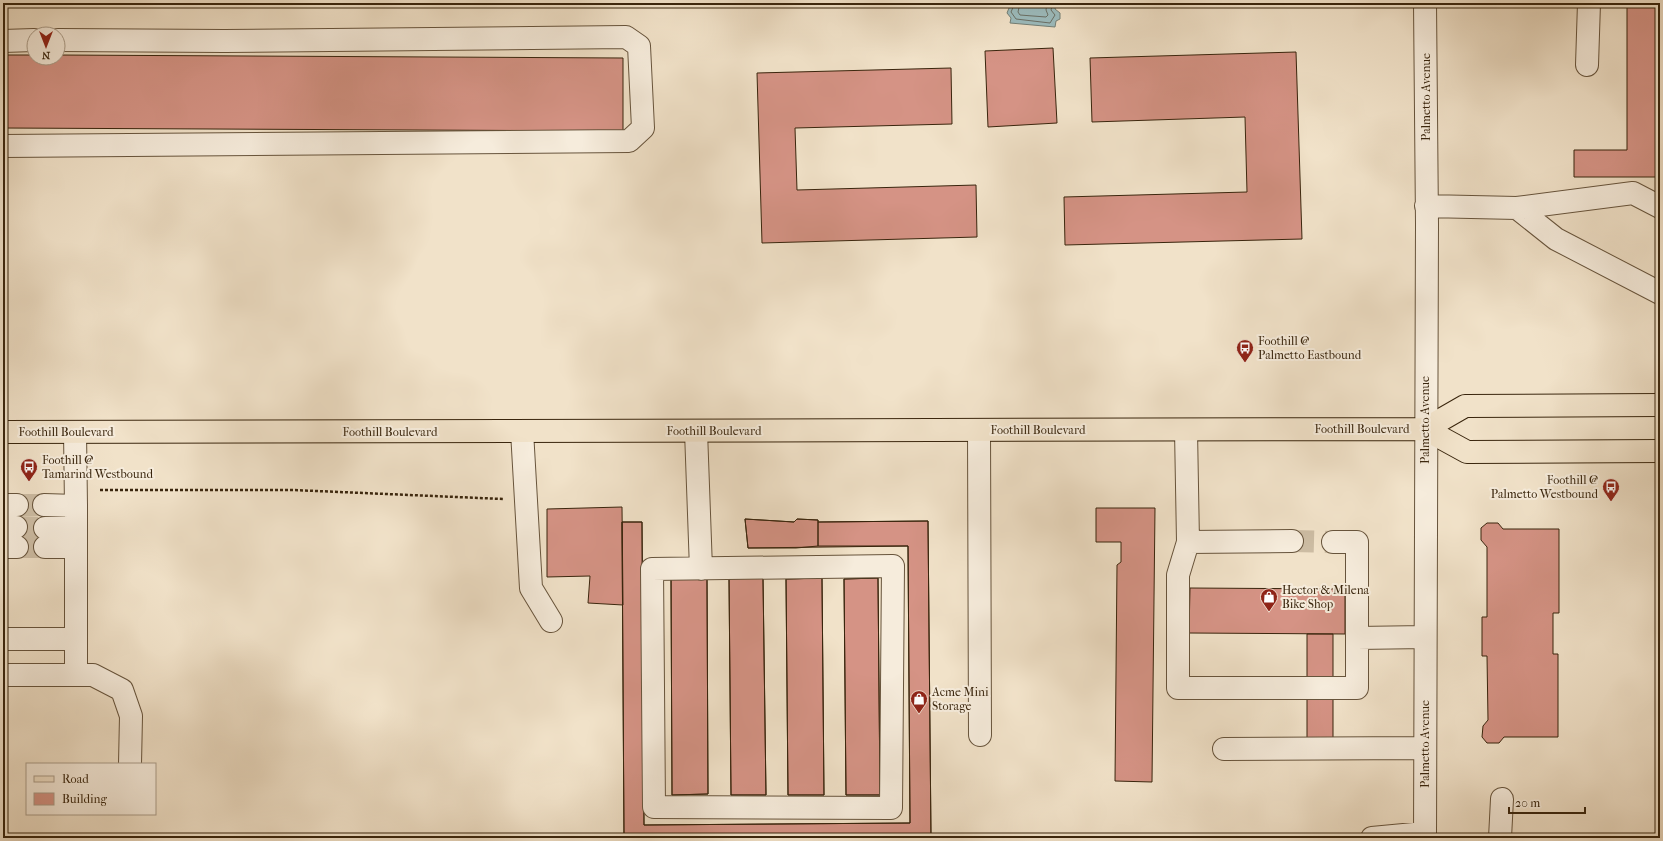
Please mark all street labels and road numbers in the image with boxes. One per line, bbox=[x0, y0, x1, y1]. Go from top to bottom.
street label: Palmetto Avenue bbox=[1419, 53, 1433, 141]
street label: Palmetto Avenue bbox=[1418, 376, 1432, 464]
street label: Foothill Boulevard bbox=[1315, 422, 1410, 436]
street label: Foothill Boulevard bbox=[991, 423, 1086, 437]
street label: Foothill Boulevard bbox=[667, 424, 762, 438]
street label: Foothill Boulevard bbox=[19, 425, 114, 439]
street label: Foothill Boulevard bbox=[343, 425, 438, 439]
street label: Palmetto Avenue bbox=[1418, 700, 1432, 788]

